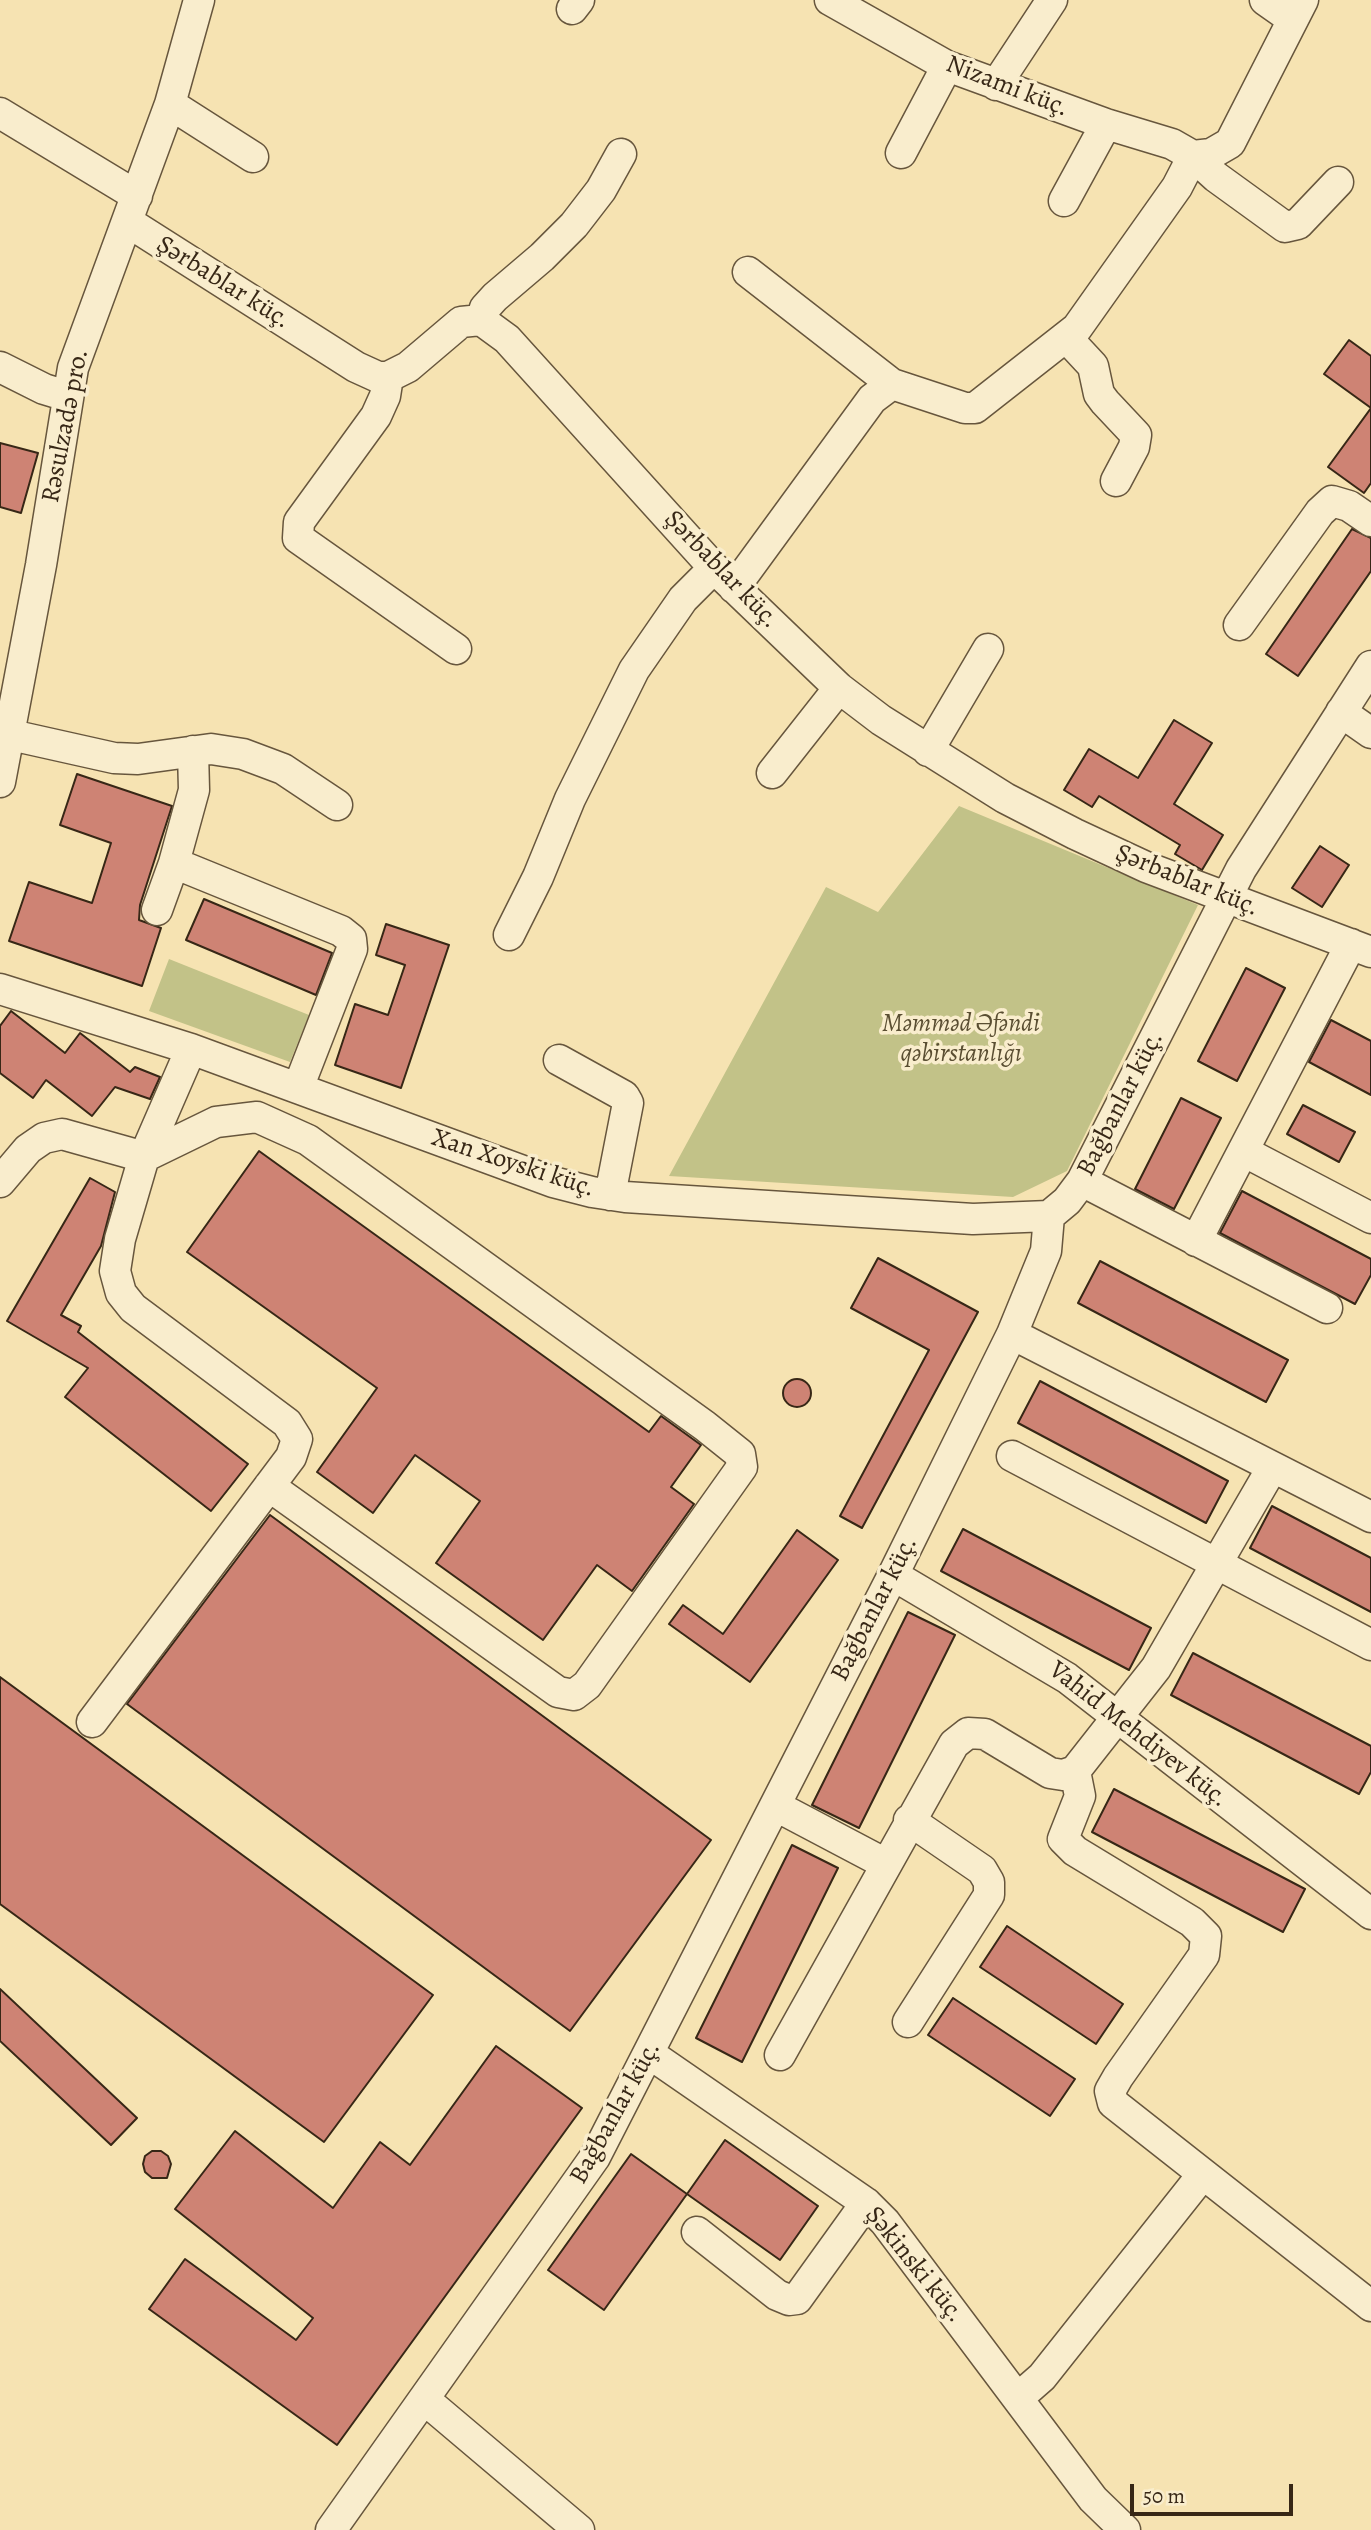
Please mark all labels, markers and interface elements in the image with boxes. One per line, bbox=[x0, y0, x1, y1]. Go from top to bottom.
street label: Nizami küç. bbox=[941, 49, 1073, 125]
street label: Şərbablar küç. bbox=[150, 229, 296, 337]
street label: Rəsulzadə pro. bbox=[36, 347, 96, 505]
street label: Şərbablar küç. bbox=[657, 504, 785, 636]
street label: Şərbablar küç. bbox=[1111, 838, 1263, 924]
park label: Məmməd Əfəndi qəbirstanlığı bbox=[882, 1009, 1040, 1070]
street label: Bağbanlar küç. bbox=[1071, 1026, 1171, 1182]
street label: Xan Xoyski küç. bbox=[427, 1123, 599, 1205]
street label: Bağbanlar küç. bbox=[825, 1531, 925, 1687]
street label: Vahid Mehdiyev küç. bbox=[1042, 1655, 1234, 1815]
street label: Bağbanlar küç. bbox=[564, 2036, 668, 2190]
street label: Şəkinski küç. bbox=[858, 2201, 970, 2329]
scale bar bbox=[1133, 2470, 1296, 2514]
text: 50 m bbox=[1143, 2482, 1185, 2510]

